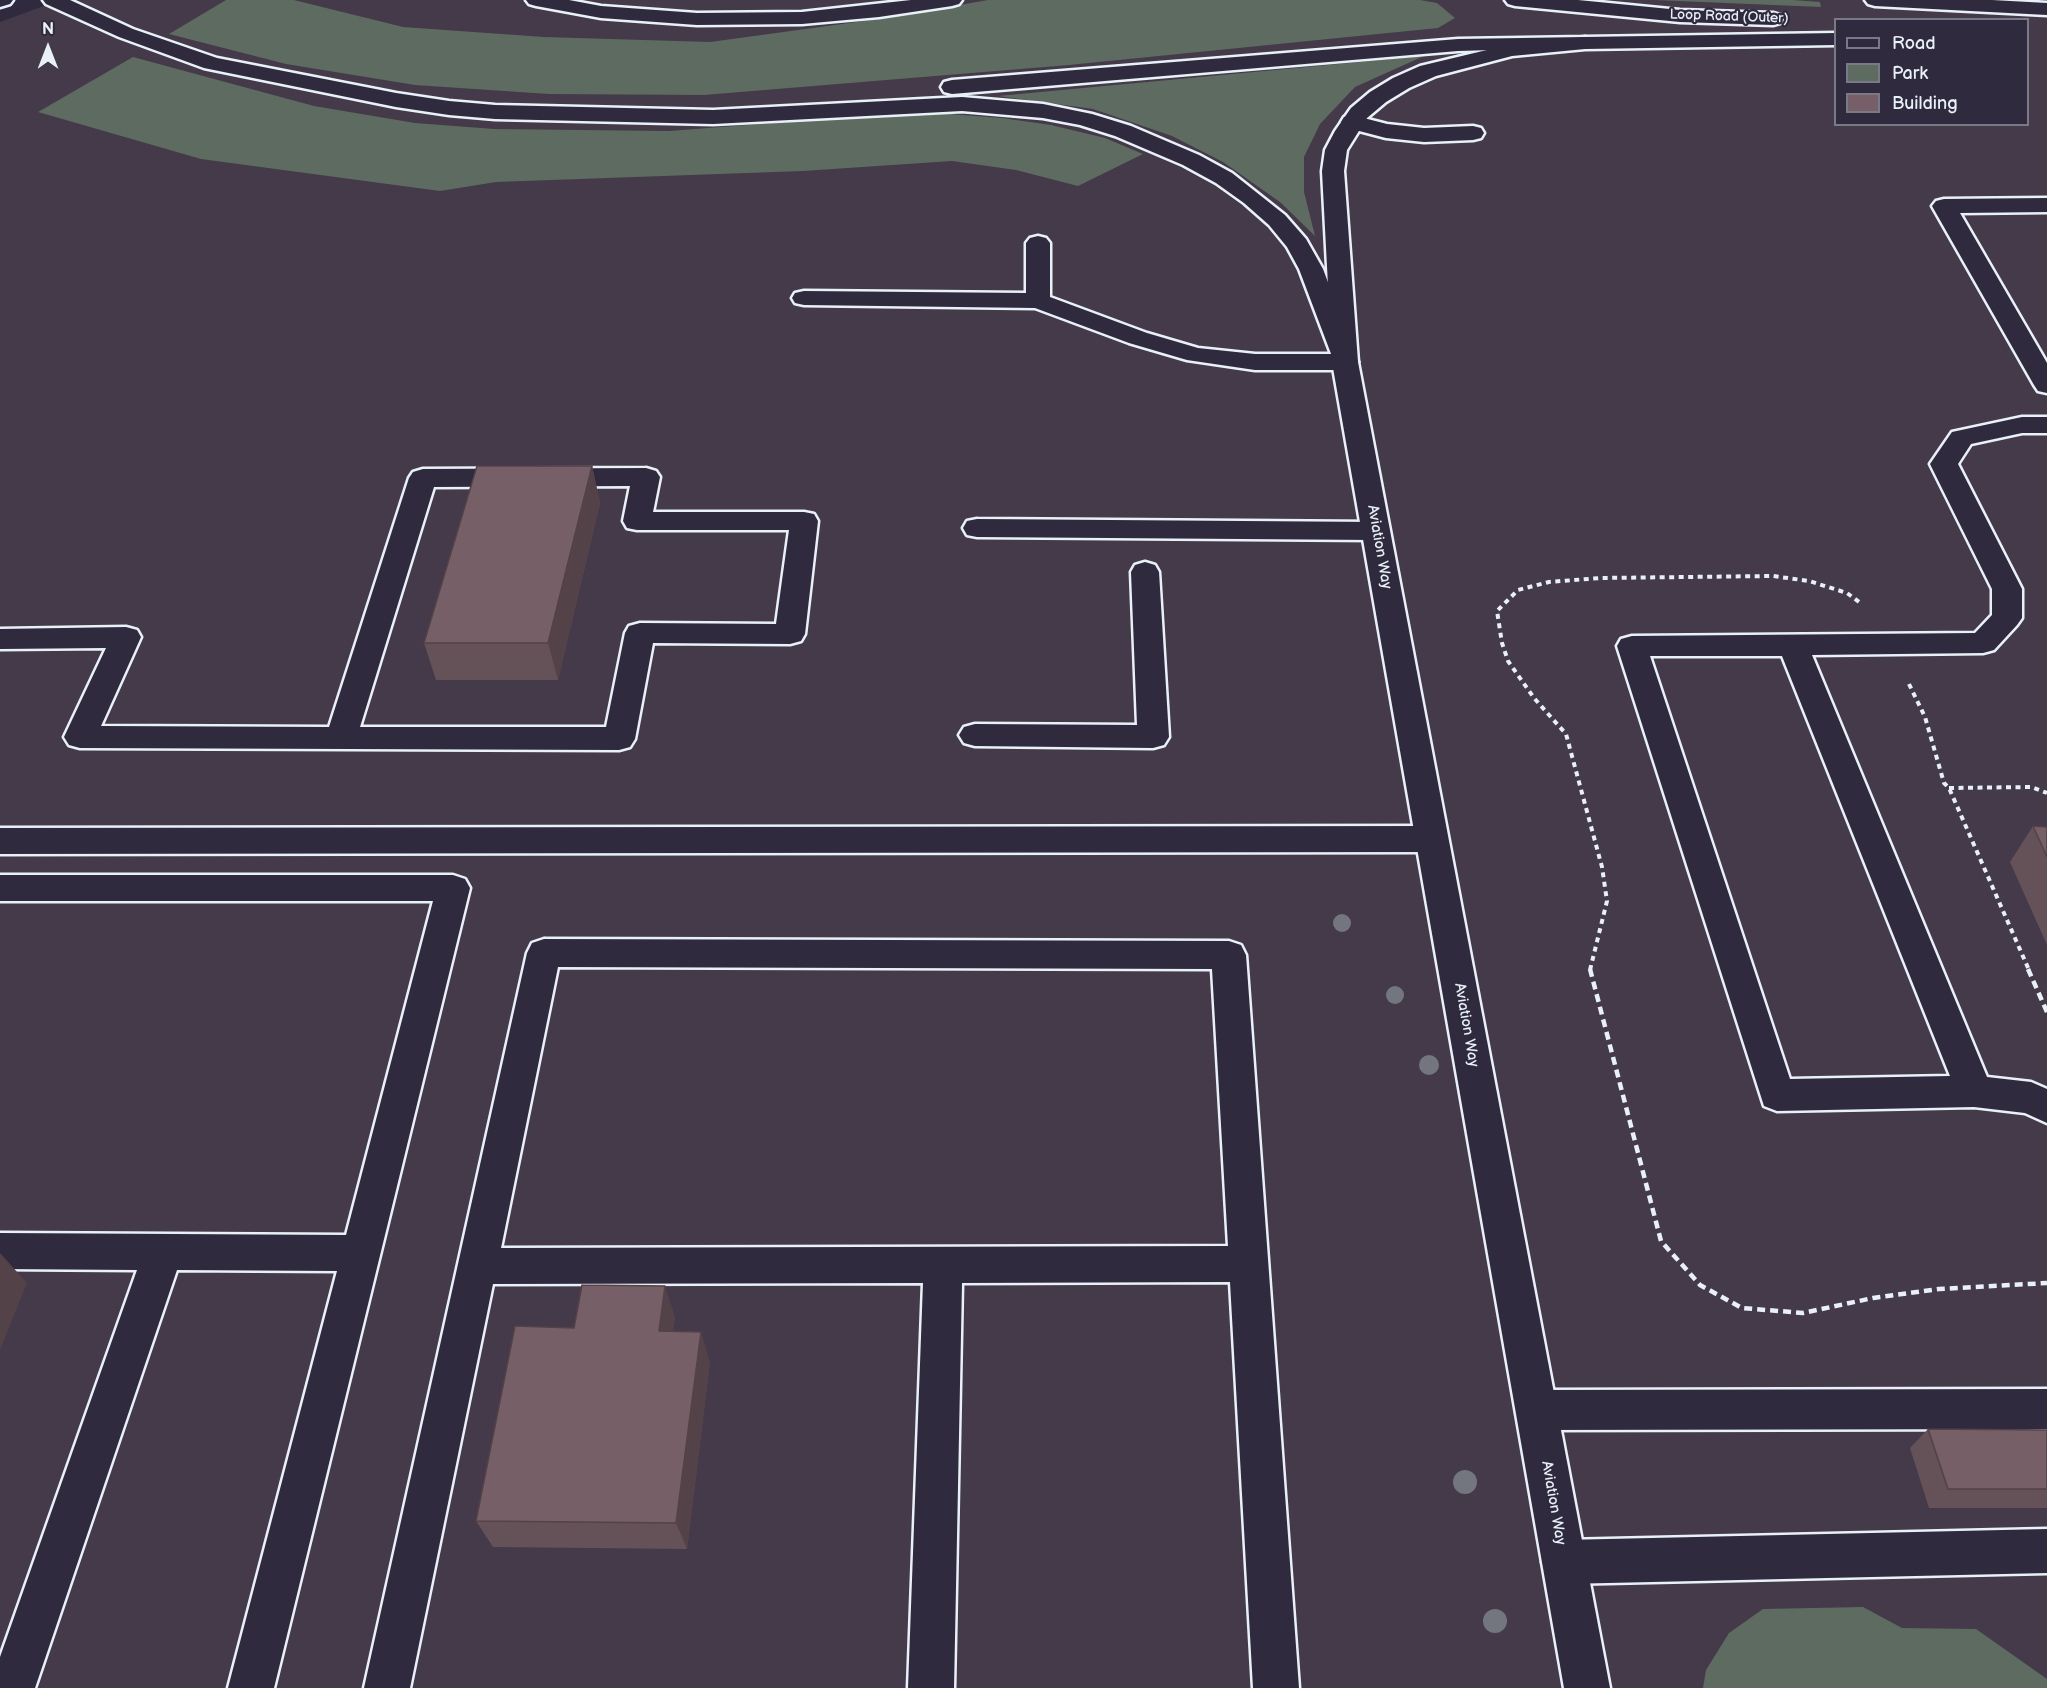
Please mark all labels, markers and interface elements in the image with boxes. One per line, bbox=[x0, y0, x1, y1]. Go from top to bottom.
street label: Loop Road (Outer) bbox=[1669, 7, 1789, 27]
north arrow bbox=[18, 18, 78, 78]
legend bbox=[1834, 18, 2029, 126]
text: N bbox=[42, 20, 54, 39]
text: Road bbox=[1892, 33, 1936, 54]
text: Park bbox=[1892, 63, 1928, 84]
text: Building bbox=[1892, 93, 1958, 114]
street label: Aviation Way bbox=[1363, 503, 1395, 591]
street label: Aviation Way bbox=[1450, 981, 1482, 1069]
street label: Aviation Way bbox=[1537, 1459, 1569, 1547]

